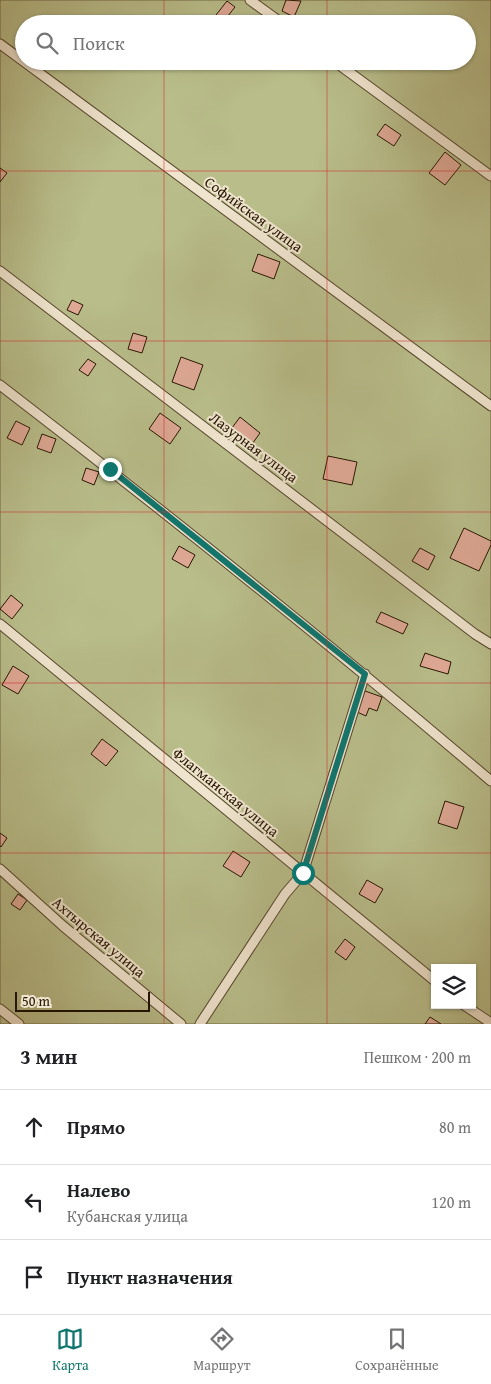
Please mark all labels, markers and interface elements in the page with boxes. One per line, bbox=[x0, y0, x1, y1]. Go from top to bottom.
search box bbox=[15, 15, 476, 70]
icon: search bbox=[33, 29, 61, 57]
text: Поиск bbox=[73, 29, 125, 57]
street label: Софийская улица bbox=[201, 171, 308, 257]
street label: Лазурная улица bbox=[205, 407, 303, 488]
route end bbox=[99, 458, 122, 481]
street label: Флагманская улица bbox=[168, 743, 284, 842]
route start bbox=[292, 862, 315, 885]
street label: Ахтырская улица bbox=[48, 892, 151, 983]
map controls bbox=[431, 964, 476, 1009]
button: layers bbox=[431, 964, 476, 1009]
scale bar bbox=[15, 989, 150, 1012]
text: 50 m bbox=[22, 991, 50, 1011]
text: 3 мин bbox=[20, 1041, 77, 1072]
text: Пешком · 200 m bbox=[364, 1045, 471, 1069]
icon: ahead bbox=[20, 1113, 48, 1141]
text: Прямо bbox=[67, 1113, 125, 1141]
text: 80 m bbox=[439, 1115, 471, 1139]
text: Налево bbox=[67, 1176, 130, 1204]
icon: left bbox=[20, 1188, 48, 1216]
text: 120 m bbox=[431, 1190, 471, 1214]
text: Кубанская улица bbox=[67, 1204, 188, 1228]
icon: arrive bbox=[20, 1263, 48, 1291]
text: Пункт назначения bbox=[67, 1263, 233, 1291]
tab: Карта bbox=[52, 1325, 89, 1375]
tab: Маршрут bbox=[193, 1325, 251, 1375]
tab: Сохранённые bbox=[355, 1325, 439, 1375]

